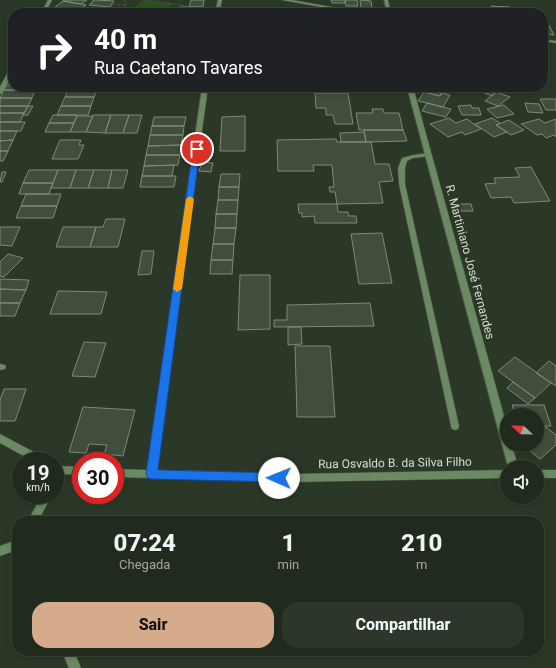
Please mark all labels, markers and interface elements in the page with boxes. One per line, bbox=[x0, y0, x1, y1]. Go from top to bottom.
text: 40 m bbox=[94, 23, 157, 56]
icon: right bbox=[28, 24, 80, 76]
text: Rua Caetano Tavares bbox=[94, 57, 263, 78]
pin bbox=[180, 132, 214, 166]
icon: arrive bbox=[186, 138, 208, 160]
street label: R. Martiniano José Fernandes bbox=[443, 183, 497, 341]
north arrow bbox=[500, 408, 544, 452]
map controls bbox=[500, 408, 544, 504]
speed limit sign: 30 bbox=[72, 452, 124, 504]
street label: Rua Osvaldo B. da Silva Filho bbox=[318, 455, 472, 471]
position arrow bbox=[258, 457, 300, 499]
button: sound bbox=[500, 460, 544, 504]
text: 19 bbox=[27, 461, 49, 485]
text: km/h bbox=[26, 482, 50, 493]
text: 07:24 bbox=[114, 529, 176, 557]
text: 1 bbox=[281, 529, 295, 557]
text: 210 bbox=[401, 529, 442, 557]
text: Chegada bbox=[119, 557, 170, 572]
text: min bbox=[278, 557, 299, 572]
text: m bbox=[416, 557, 427, 572]
button: Sair bbox=[32, 602, 274, 648]
button: Compartilhar bbox=[282, 602, 524, 648]

